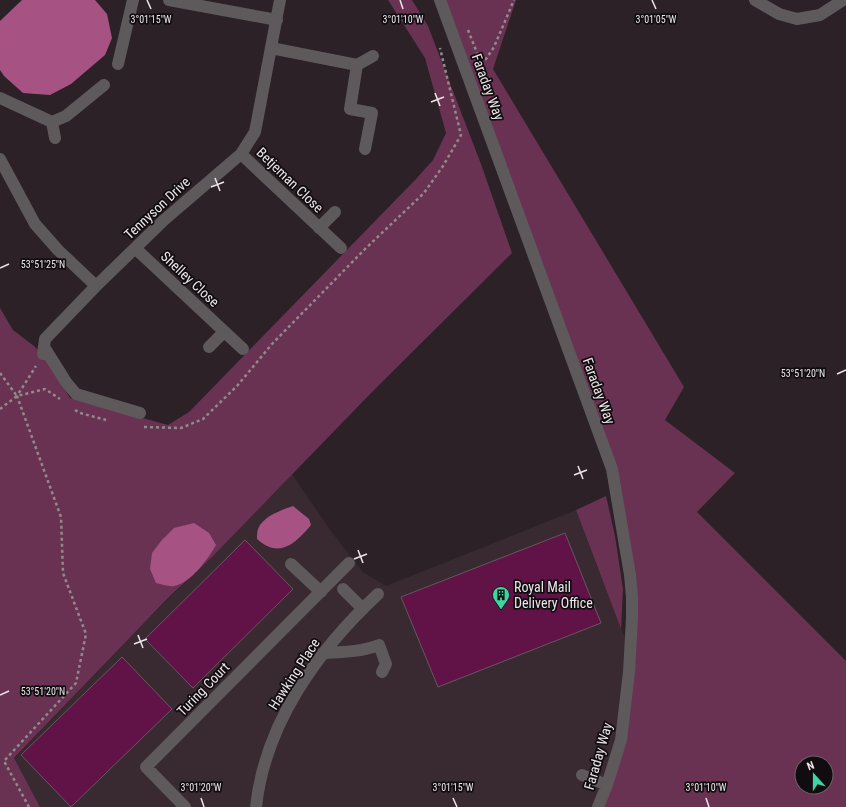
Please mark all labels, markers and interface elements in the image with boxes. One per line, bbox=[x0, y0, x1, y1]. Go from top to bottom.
text: 3°01'15"W bbox=[131, 14, 172, 25]
text: 3°01'10"W bbox=[383, 14, 424, 25]
text: 3°01'05"W bbox=[636, 14, 677, 25]
street label: Faraday Way bbox=[469, 52, 507, 122]
street label: Betjeman Close bbox=[253, 144, 327, 216]
street label: Tennyson Drive bbox=[121, 173, 193, 242]
street label: Shelley Close bbox=[158, 248, 223, 310]
text: 53°51'25"N bbox=[21, 259, 65, 270]
street label: Faraday Way bbox=[580, 356, 618, 426]
text: 53°51'20"N bbox=[781, 368, 825, 379]
place label: Royal Mail Delivery Office bbox=[514, 579, 593, 611]
building icon: Royal Mail Delivery Office bbox=[491, 585, 511, 610]
street label: Hawking Place bbox=[265, 635, 323, 713]
street label: Turing Court bbox=[174, 659, 232, 719]
text: 53°51'20"N bbox=[21, 686, 65, 697]
street label: Faraday Way bbox=[581, 720, 615, 792]
north arrow bbox=[794, 755, 834, 795]
text: N bbox=[805, 759, 816, 773]
text: 3°01'20"W bbox=[181, 782, 222, 793]
text: 3°01'15"W bbox=[433, 782, 474, 793]
text: 3°01'10"W bbox=[686, 782, 727, 793]

